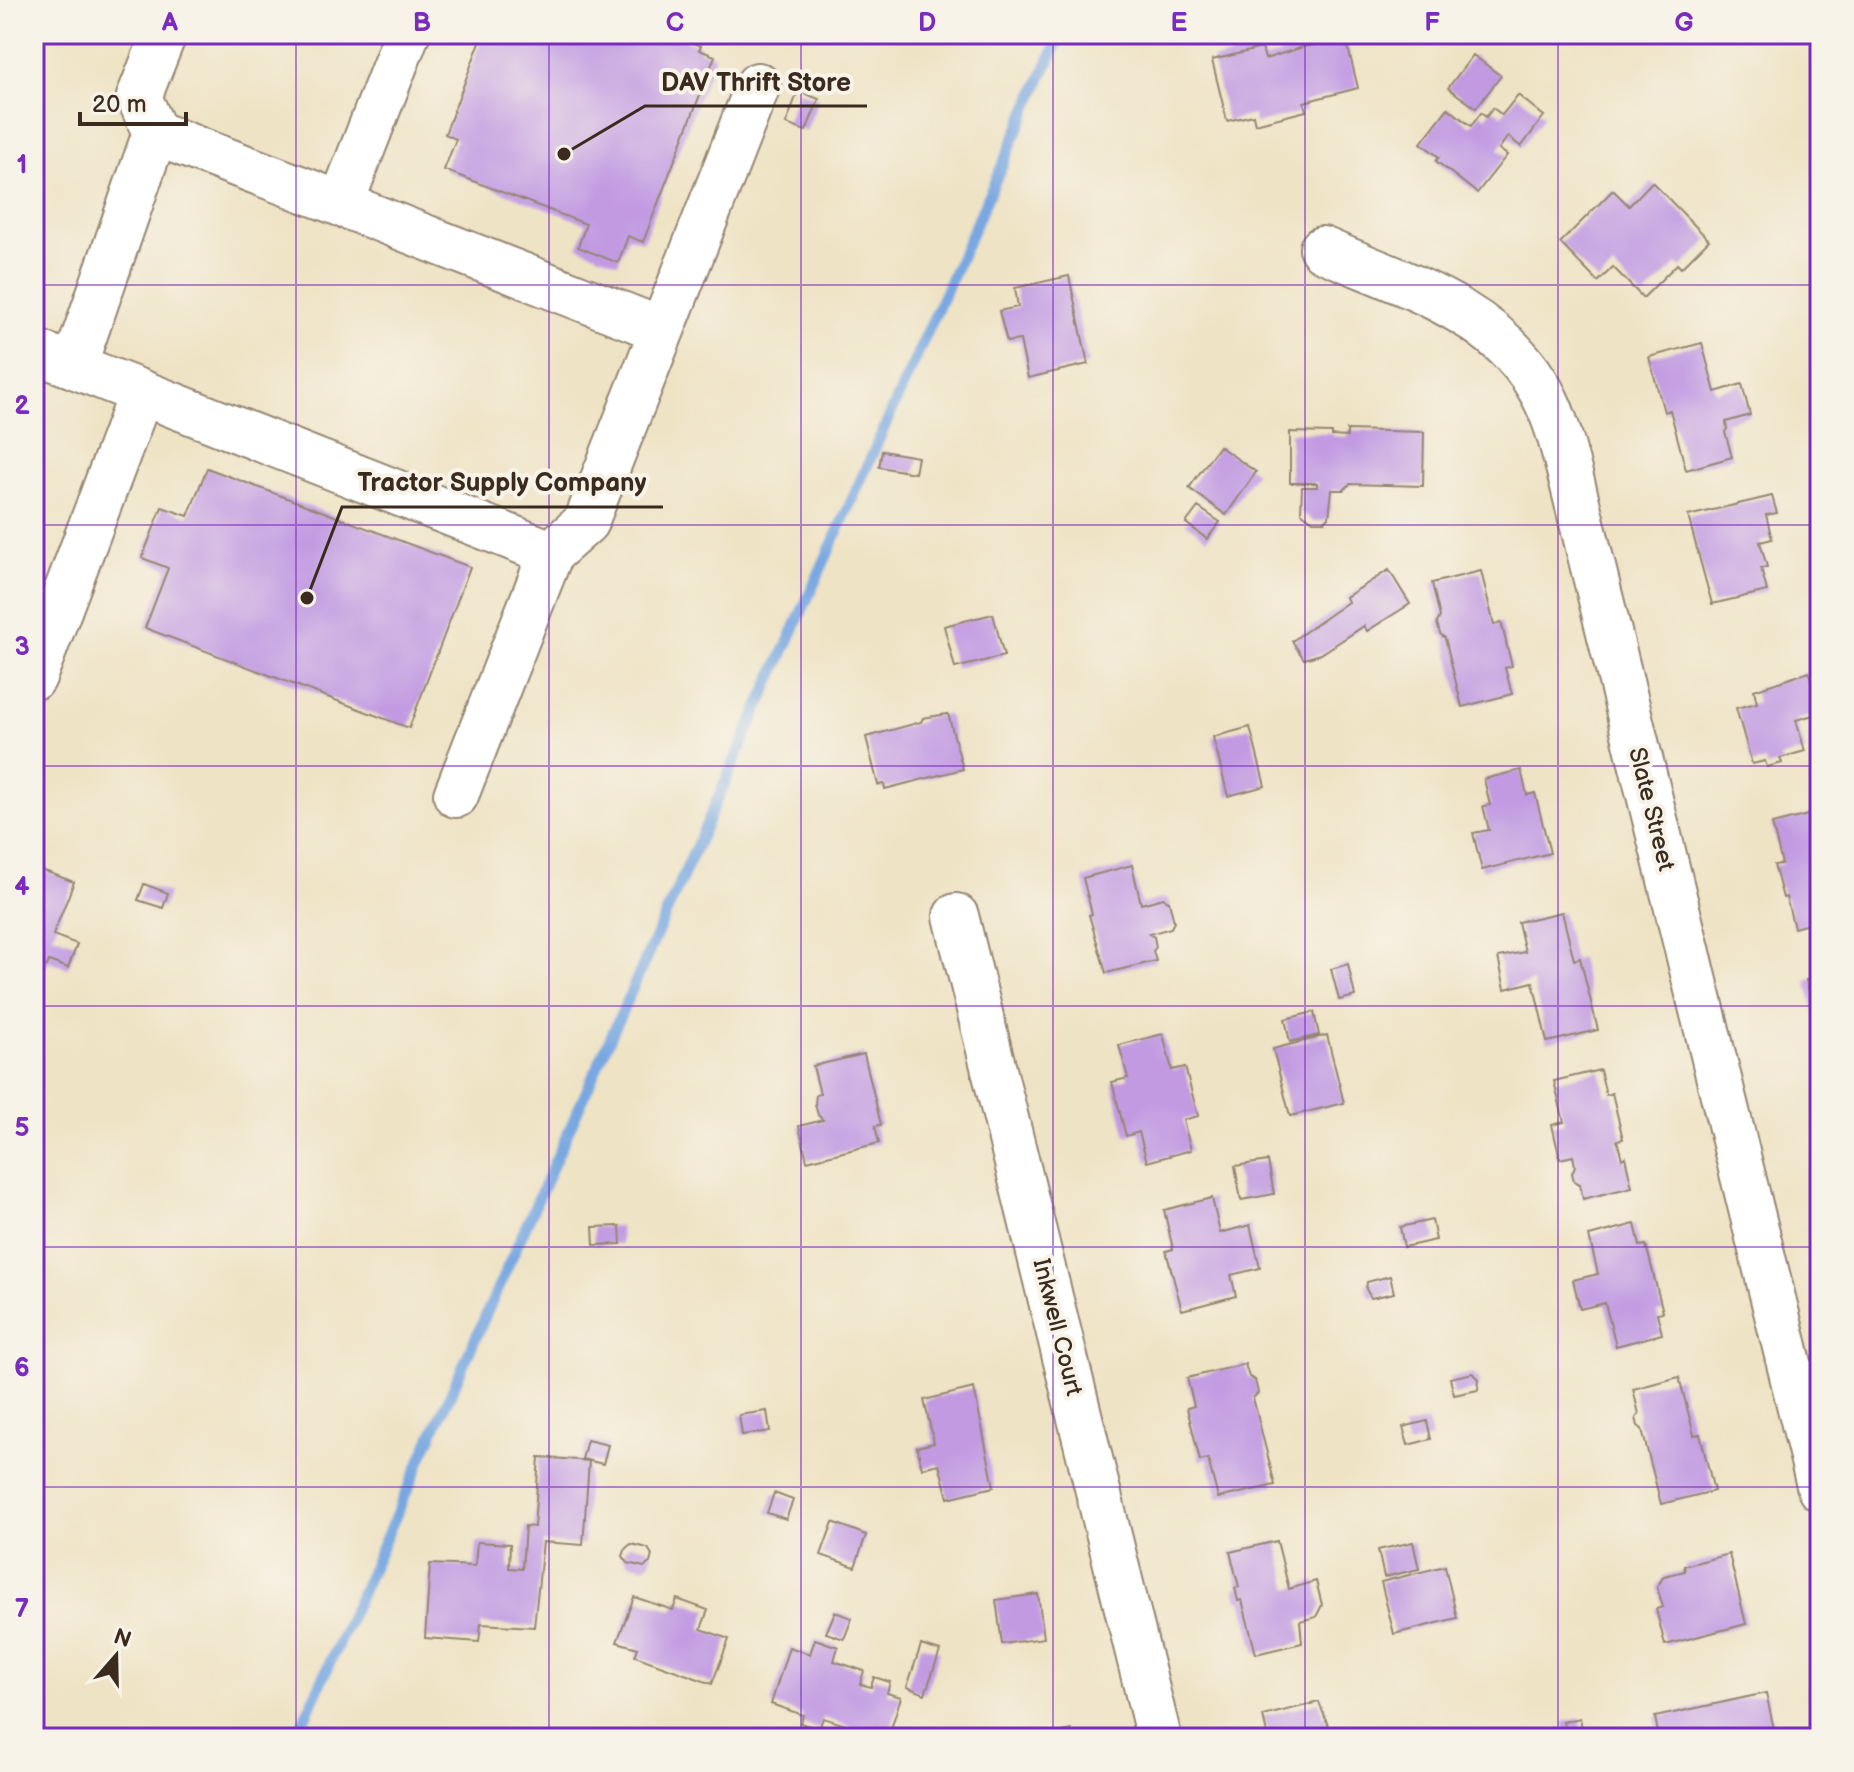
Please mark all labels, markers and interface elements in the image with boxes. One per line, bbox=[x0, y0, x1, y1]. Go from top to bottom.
text: A bbox=[161, 8, 178, 39]
text: B bbox=[413, 8, 431, 39]
text: C bbox=[666, 8, 684, 39]
text: D bbox=[918, 8, 936, 39]
text: E bbox=[1171, 8, 1188, 39]
text: F bbox=[1424, 8, 1440, 39]
text: G bbox=[1674, 8, 1694, 39]
callout: DAV Thrift Store bbox=[645, 56, 867, 106]
text: DAV Thrift Store bbox=[661, 68, 851, 99]
scale bar bbox=[80, 76, 186, 126]
text: 20 m bbox=[92, 90, 147, 119]
text: 1 bbox=[17, 150, 27, 181]
text: 2 bbox=[14, 391, 30, 422]
callout: Tractor Supply Company bbox=[342, 457, 663, 507]
text: Tractor Supply Company bbox=[357, 468, 647, 499]
text: 3 bbox=[14, 632, 30, 663]
street label: Slate Street bbox=[1622, 744, 1681, 874]
text: 4 bbox=[14, 872, 30, 903]
text: 5 bbox=[14, 1113, 30, 1144]
street label: Inkwell Court bbox=[1026, 1256, 1089, 1399]
text: 6 bbox=[14, 1353, 30, 1384]
text: 7 bbox=[15, 1594, 29, 1625]
north arrow bbox=[76, 1616, 156, 1696]
text: N bbox=[110, 1623, 135, 1654]

